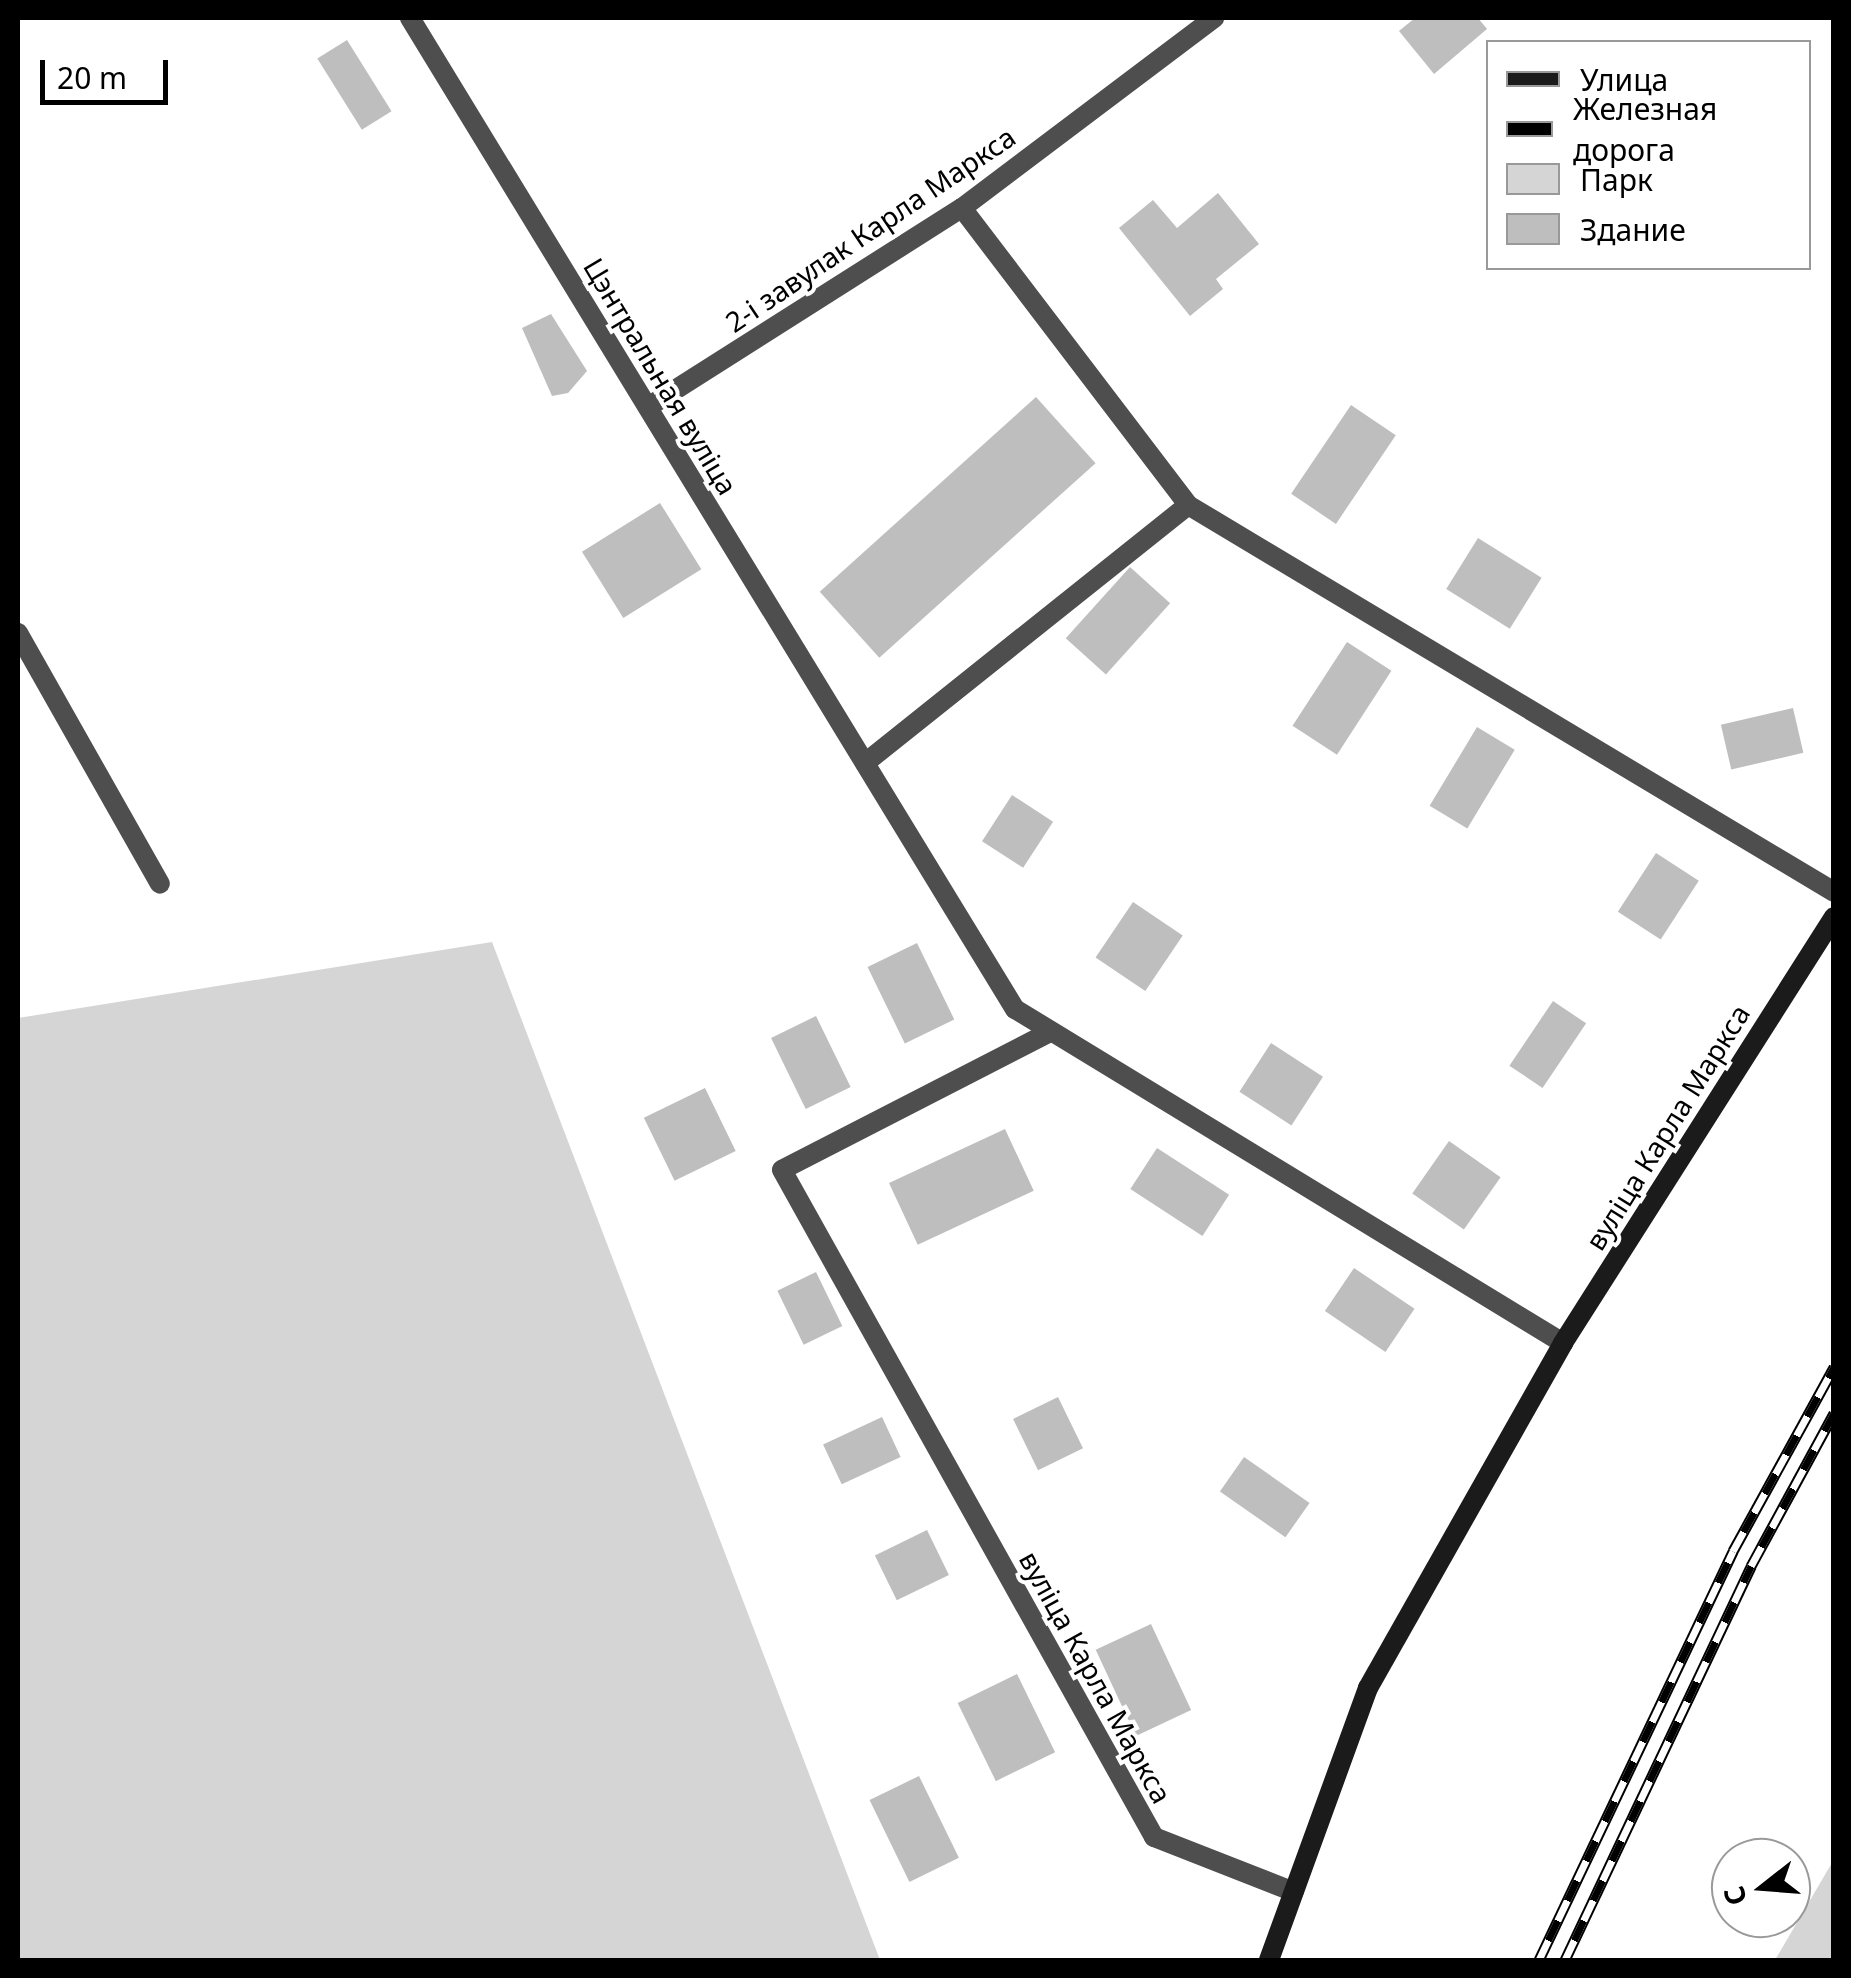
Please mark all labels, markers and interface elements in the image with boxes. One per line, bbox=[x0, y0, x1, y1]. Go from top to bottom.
scale bar bbox=[45, 40, 172, 102]
legend bbox=[1486, 40, 1811, 270]
text: 20 m bbox=[57, 57, 127, 98]
text: Улица bbox=[1580, 59, 1668, 100]
text: Железная дорога bbox=[1573, 88, 1717, 170]
street label: 2-і завулак Карла Маркса bbox=[719, 119, 1021, 339]
text: Парк bbox=[1580, 159, 1653, 200]
text: Здание bbox=[1580, 209, 1686, 250]
street label: Цэнтральная вуліца bbox=[577, 252, 745, 500]
street label: вуліца Карла Маркса bbox=[1578, 998, 1756, 1256]
street label: вуліца Карла Маркса bbox=[1013, 1545, 1179, 1809]
north arrow bbox=[1711, 1838, 1811, 1938]
text: С bbox=[1713, 1882, 1755, 1910]

